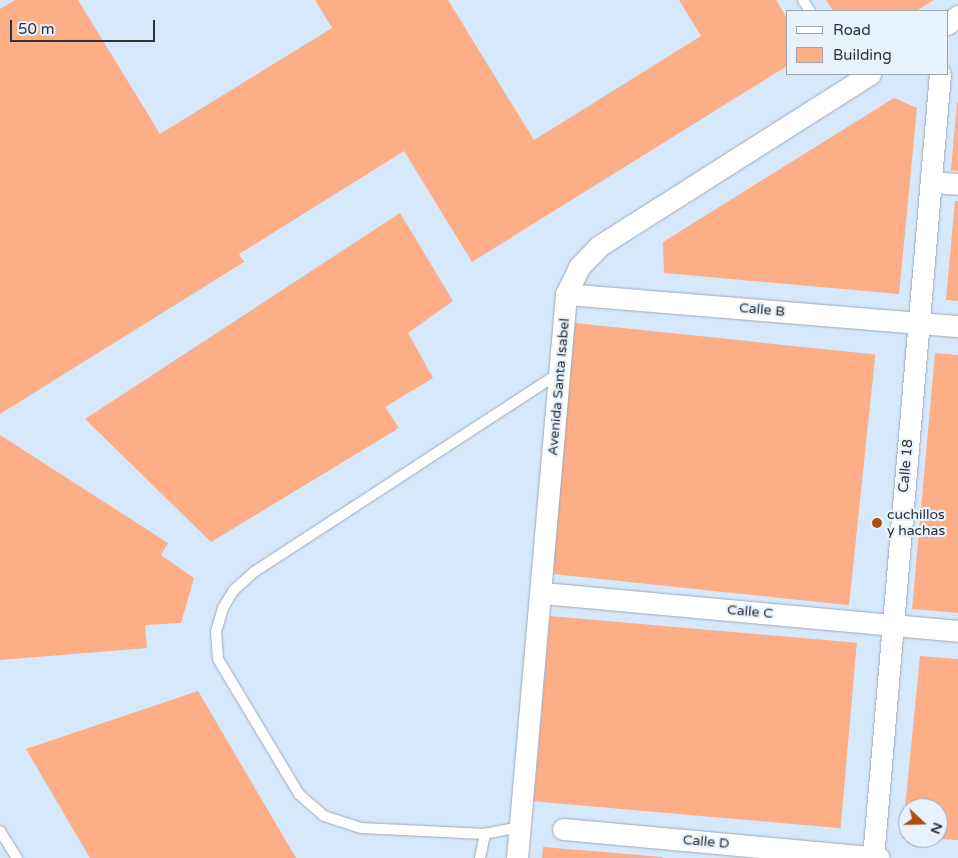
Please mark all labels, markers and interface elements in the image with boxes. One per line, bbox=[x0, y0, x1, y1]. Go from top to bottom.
scale bar bbox=[12, 10, 158, 42]
legend bbox=[786, 10, 948, 75]
text: 50 m bbox=[18, 20, 55, 38]
text: Road bbox=[833, 21, 871, 39]
text: Building bbox=[833, 46, 892, 64]
street label: Calle B bbox=[738, 300, 786, 320]
street label: Avenida Santa Isabel bbox=[545, 318, 573, 456]
street label: Calle 18 bbox=[895, 439, 917, 493]
place label: cuchillos y hachas bbox=[887, 507, 945, 540]
marker: cuchillos y hachas bbox=[871, 517, 883, 529]
street label: Calle C bbox=[726, 602, 774, 622]
north arrow bbox=[898, 798, 948, 848]
text: N bbox=[927, 820, 946, 836]
street label: Calle D bbox=[682, 832, 730, 852]

